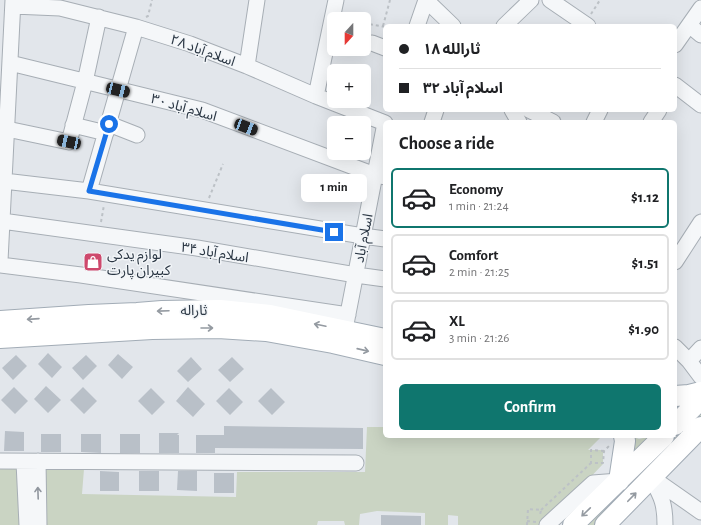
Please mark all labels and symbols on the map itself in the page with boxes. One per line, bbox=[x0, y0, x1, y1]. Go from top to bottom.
north arrow bbox=[327, 12, 371, 56]
street label: اسلام آباد ۲۸ bbox=[167, 32, 237, 72]
car bbox=[105, 81, 131, 99]
street label: اسلام آباد ۳۰ bbox=[148, 91, 219, 127]
route start bbox=[100, 115, 118, 133]
car bbox=[233, 117, 259, 137]
car bbox=[56, 134, 82, 150]
callout: 1 min bbox=[301, 174, 367, 202]
street label: اسلام آباد bbox=[352, 212, 379, 264]
route end bbox=[325, 223, 343, 241]
street label: اسلام آباد ۳۴ bbox=[180, 240, 250, 268]
place label: لوازم یدکی کبیران پارت bbox=[107, 248, 171, 280]
shop icon: لوازم یدکی کبیران پارت bbox=[82, 251, 104, 273]
street label: ثاراله bbox=[181, 304, 207, 319]
one-way arrow bbox=[157, 307, 170, 315]
one-way arrow bbox=[27, 315, 40, 322]
one-way arrow bbox=[313, 321, 326, 329]
one-way arrow bbox=[200, 324, 213, 332]
one-way arrow bbox=[356, 346, 369, 354]
one-way arrow bbox=[35, 487, 42, 500]
one-way arrow bbox=[627, 492, 637, 502]
one-way arrow bbox=[581, 507, 591, 517]

